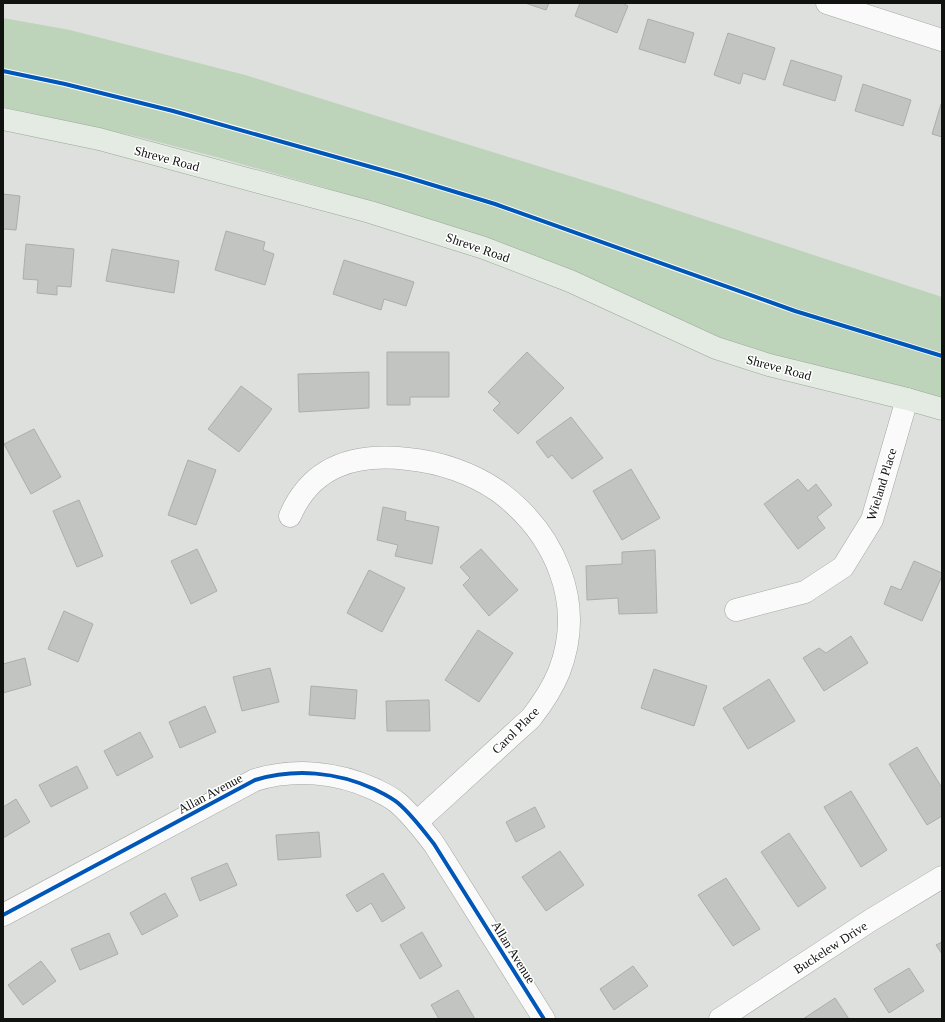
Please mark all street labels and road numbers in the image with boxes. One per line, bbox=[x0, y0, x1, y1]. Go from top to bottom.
street label: Shreve Road bbox=[133, 143, 202, 174]
street label: Shreve Road bbox=[444, 230, 512, 266]
street label: Shreve Road bbox=[745, 352, 814, 383]
street label: Wieland Place bbox=[863, 446, 900, 522]
street label: Carol Place bbox=[489, 704, 542, 757]
street label: Allan Avenue bbox=[175, 770, 245, 817]
street label: Allan Avenue bbox=[488, 918, 539, 986]
street label: Buckelew Drive bbox=[791, 918, 870, 977]

